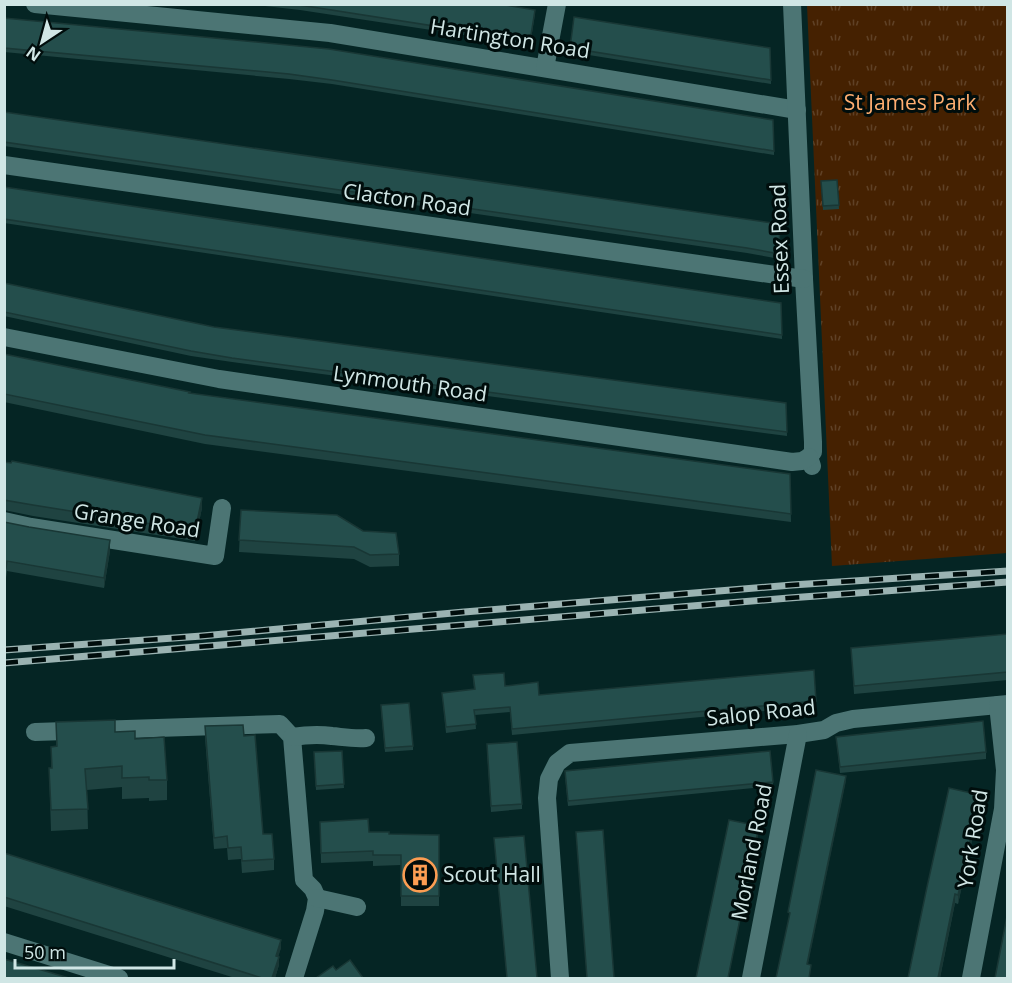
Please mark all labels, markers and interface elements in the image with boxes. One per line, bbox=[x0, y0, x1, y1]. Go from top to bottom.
north arrow bbox=[12, 12, 72, 72]
street label: Hartington Road bbox=[428, 12, 592, 64]
text: N bbox=[21, 41, 45, 67]
park label: St James Park bbox=[844, 88, 976, 116]
street label: Clacton Road bbox=[341, 176, 473, 222]
street label: Essex Road bbox=[763, 184, 795, 295]
street label: Lynmouth Road bbox=[331, 358, 489, 408]
street label: Grange Road bbox=[72, 496, 202, 544]
street label: Salop Road bbox=[705, 692, 817, 732]
street label: Morland Road bbox=[724, 781, 778, 922]
street label: York Road bbox=[950, 787, 994, 890]
building icon: Scout Hall bbox=[402, 857, 438, 893]
place label: Scout Hall bbox=[443, 860, 541, 888]
scale bar bbox=[15, 932, 174, 970]
text: 50 m bbox=[24, 940, 66, 964]

